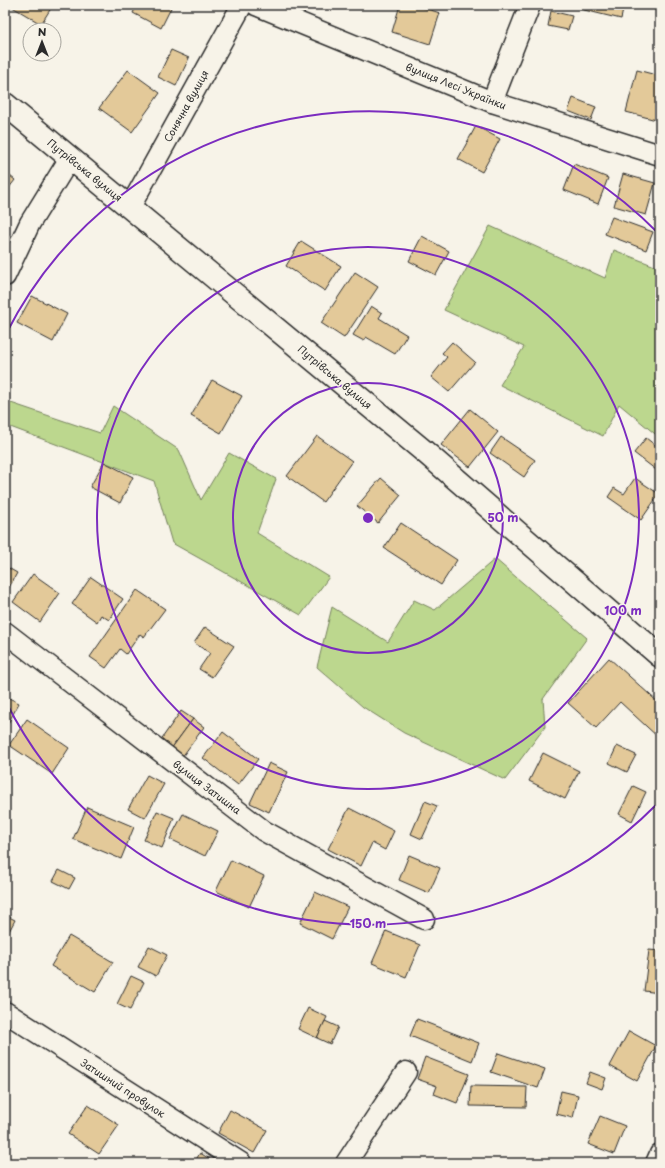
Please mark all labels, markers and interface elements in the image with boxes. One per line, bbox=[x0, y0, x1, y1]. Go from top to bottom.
north arrow bbox=[22, 22, 62, 62]
text: N bbox=[38, 23, 47, 40]
street label: вулиця Лесі Українки bbox=[404, 59, 509, 113]
street label: Сонячна вулиця bbox=[160, 67, 212, 145]
street label: Путрівська вулиця bbox=[44, 135, 126, 205]
street label: Путрівська вулиця bbox=[294, 341, 376, 413]
text: 50 m bbox=[487, 508, 519, 526]
centre of rings bbox=[361, 511, 375, 525]
text: 100 m bbox=[604, 601, 642, 619]
street label: вулиця Затишна bbox=[170, 756, 245, 818]
text: 150 m bbox=[350, 914, 386, 932]
street label: Затишний провулок bbox=[77, 1055, 169, 1121]

